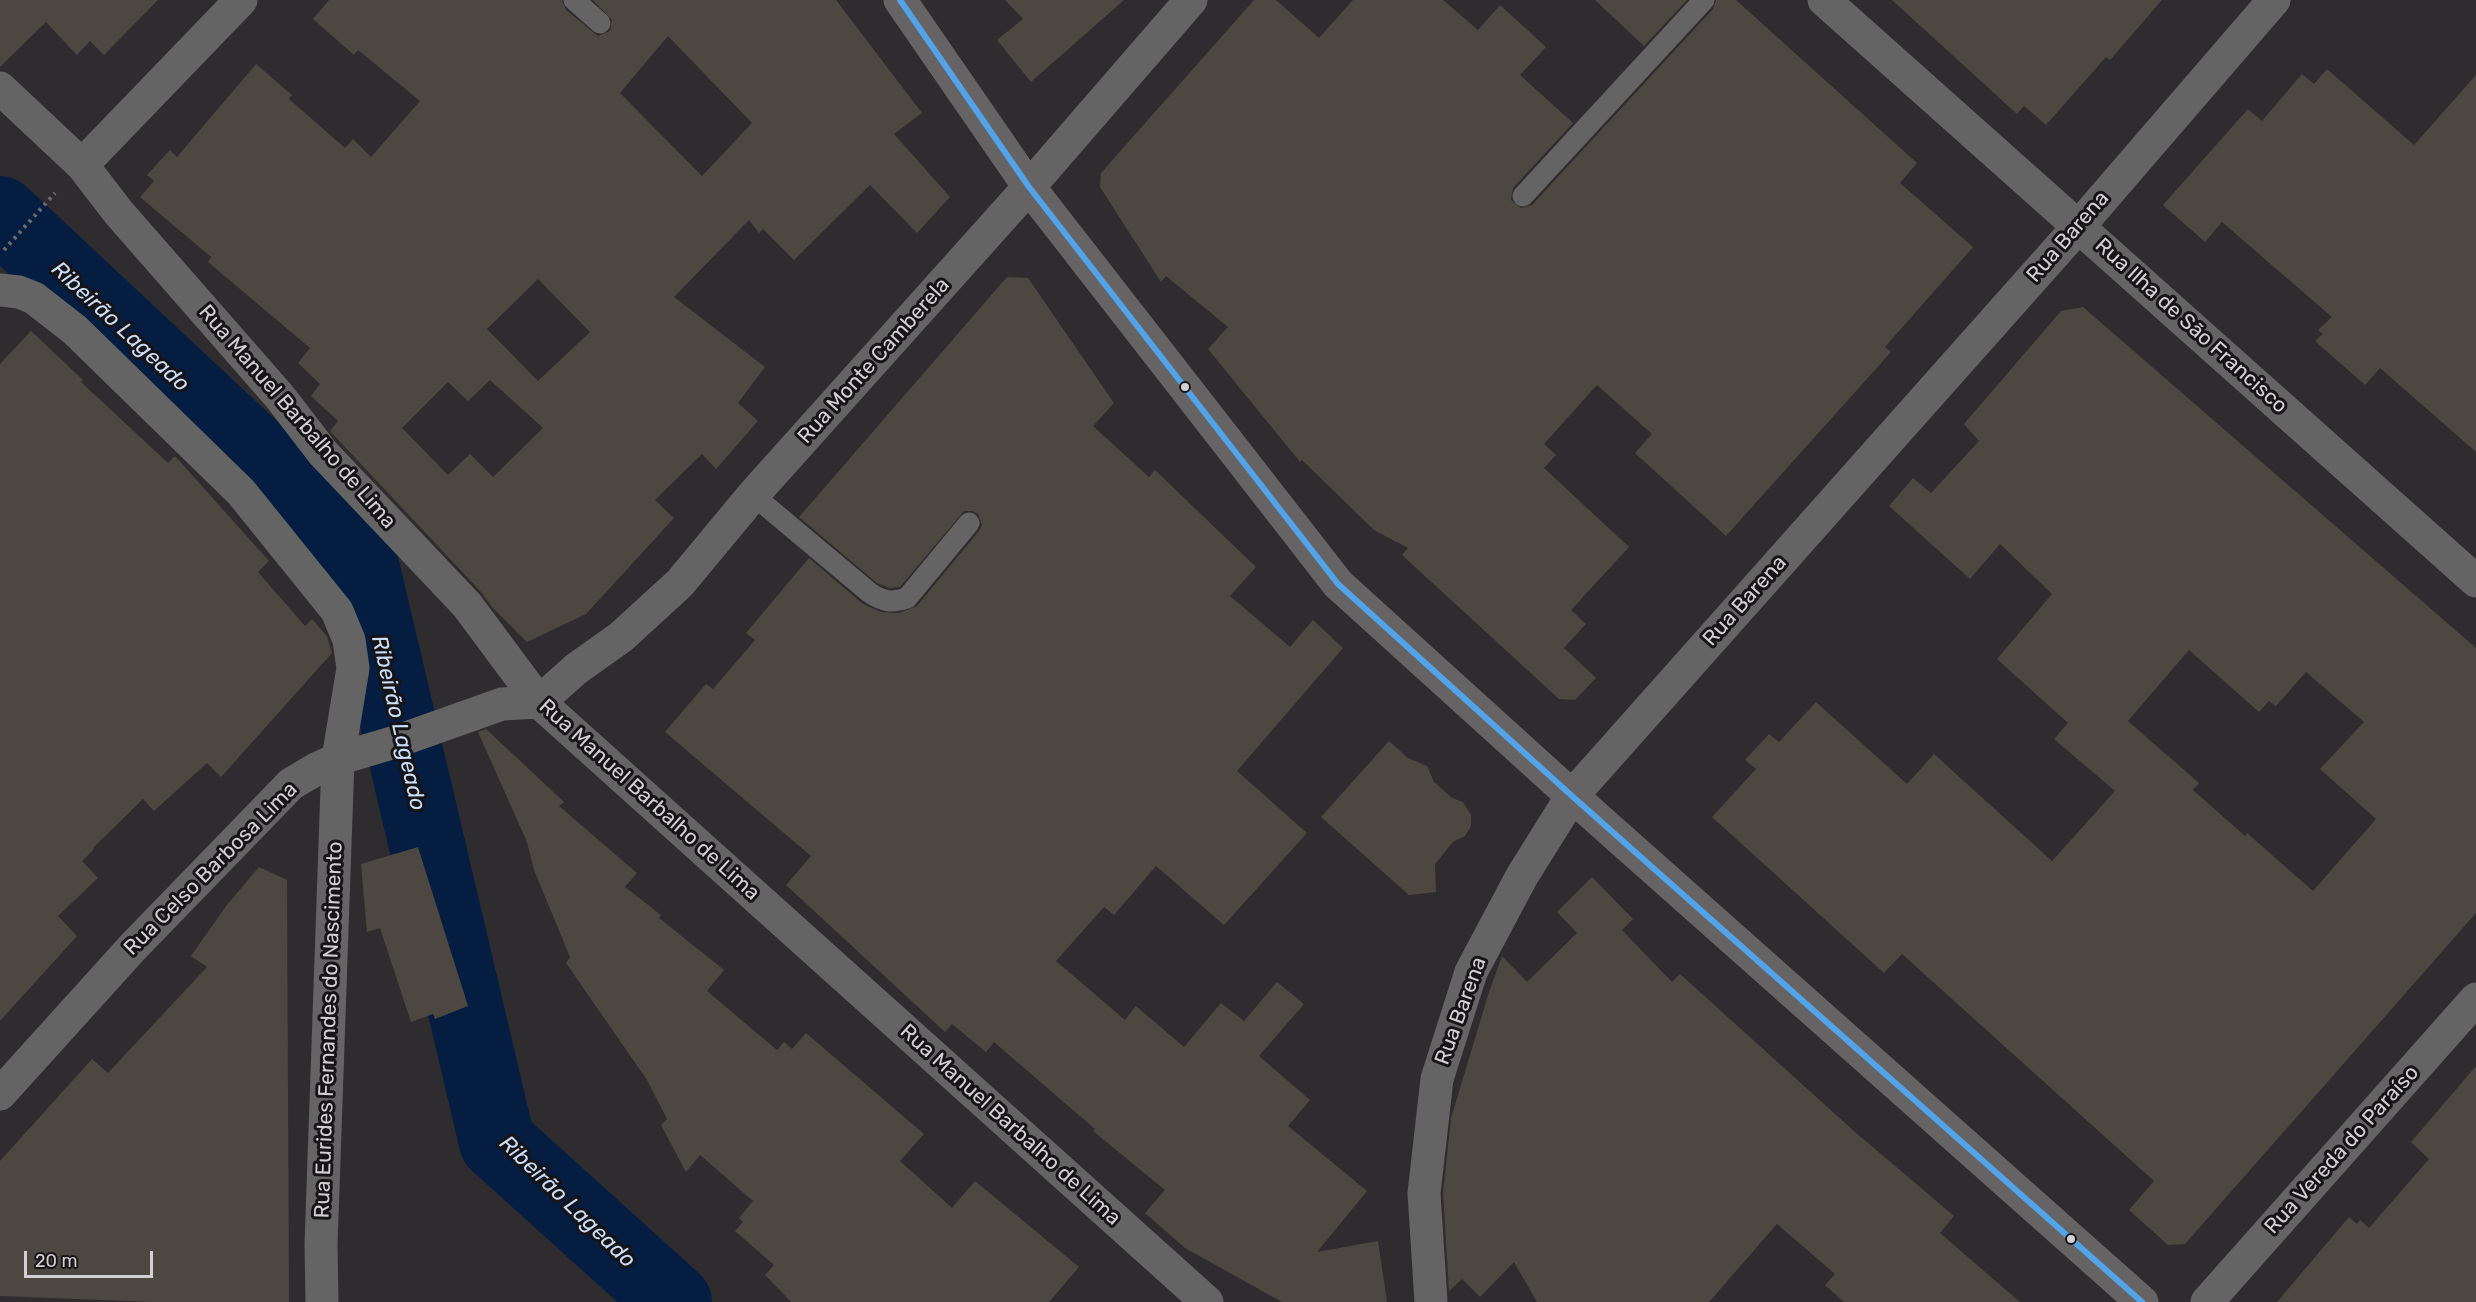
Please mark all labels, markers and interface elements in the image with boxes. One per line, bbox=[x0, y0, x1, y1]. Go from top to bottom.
street label: Rua Barena bbox=[2022, 186, 2114, 288]
street label: Rua Ilha de São Francisco bbox=[2090, 233, 2292, 419]
water label: Ribeirão Lageado bbox=[46, 256, 194, 398]
street label: Rua Monte Camberela bbox=[793, 273, 955, 449]
street label: Rua Manuel Barbalho de Lima bbox=[193, 300, 401, 534]
unlabelled marker bbox=[1179, 381, 1191, 393]
street label: Rua Barena bbox=[1698, 551, 1792, 651]
water label: Ribeirão Lageado bbox=[365, 633, 431, 813]
street label: Rua Manuel Barbalho de Lima bbox=[534, 694, 764, 906]
street label: Rua Celso Barbosa Lima bbox=[119, 777, 303, 961]
street label: Rua Eurides Fernandes do Nascimento bbox=[310, 841, 348, 1219]
street label: Rua Barena bbox=[1430, 954, 1492, 1068]
street label: Rua Manuel Barbalho de Lima bbox=[895, 1019, 1125, 1231]
street label: Rua Vereda do Paraíso bbox=[2260, 1061, 2424, 1239]
water label: Ribeirão Lageado bbox=[493, 1130, 641, 1274]
unlabelled marker bbox=[2065, 1233, 2077, 1245]
scale bar bbox=[27, 1239, 156, 1277]
text: 20 m bbox=[35, 1250, 77, 1272]

